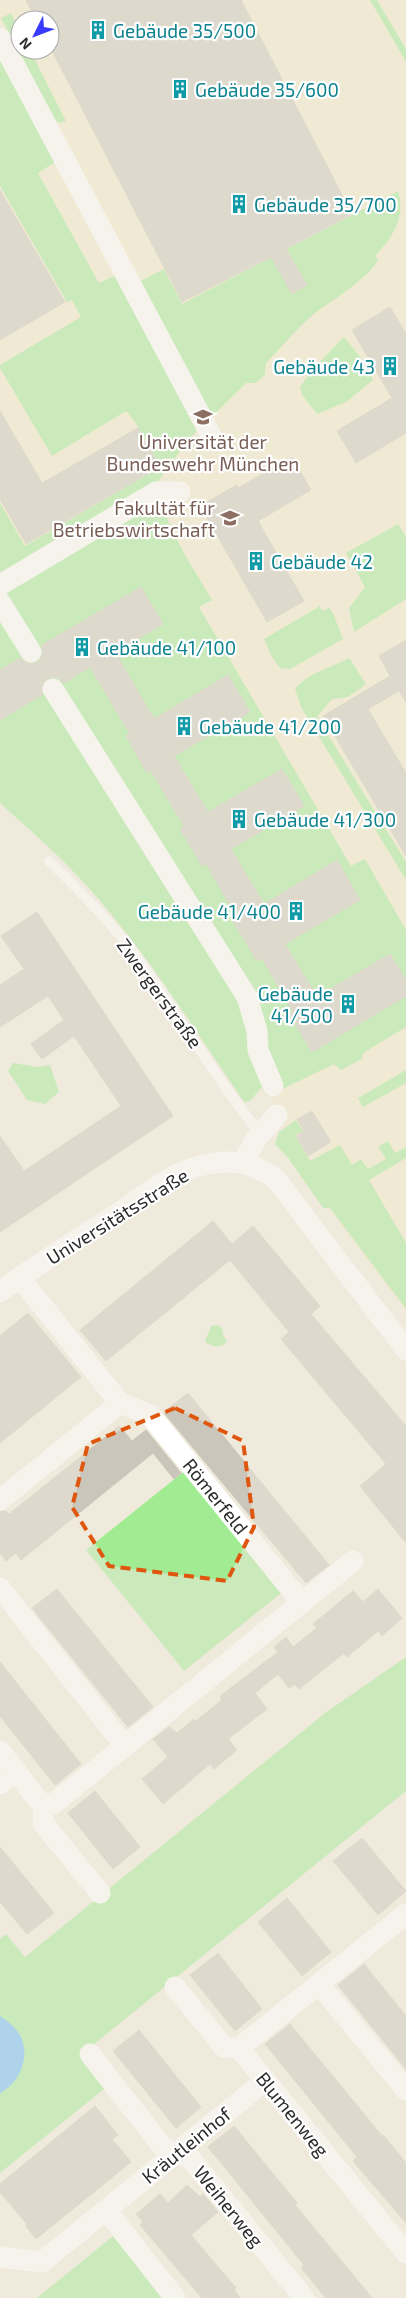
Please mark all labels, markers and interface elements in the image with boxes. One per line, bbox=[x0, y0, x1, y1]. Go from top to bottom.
north arrow bbox=[10, 10, 60, 60]
building icon: Gebäude 35/500 bbox=[87, 19, 109, 41]
place label: Gebäude 35/500 bbox=[113, 19, 256, 42]
text: N bbox=[15, 35, 35, 53]
building icon: Gebäude 35/600 bbox=[169, 78, 191, 100]
place label: Gebäude 35/600 bbox=[195, 78, 339, 101]
building icon: Gebäude 35/700 bbox=[228, 193, 250, 215]
place label: Gebäude 35/700 bbox=[254, 193, 397, 216]
place label: Gebäude 43 bbox=[273, 355, 375, 378]
building icon: Gebäude 43 bbox=[379, 355, 401, 377]
school or university icon: Universität der Bundeswehr München bbox=[192, 406, 214, 428]
place label: Universität der Bundeswehr München bbox=[107, 430, 299, 475]
place label: Fakultät für Betriebswirtschaft bbox=[53, 496, 215, 541]
school or university icon: Fakultät für Betriebswirtschaft bbox=[219, 507, 241, 529]
building icon: Gebäude 42 bbox=[245, 550, 267, 572]
place label: Gebäude 42 bbox=[271, 550, 373, 573]
building icon: Gebäude 41/100 bbox=[71, 636, 93, 658]
place label: Gebäude 41/100 bbox=[97, 636, 236, 659]
building icon: Gebäude 41/200 bbox=[173, 715, 195, 737]
place label: Gebäude 41/200 bbox=[199, 715, 341, 738]
building icon: Gebäude 41/300 bbox=[228, 808, 250, 830]
place label: Gebäude 41/300 bbox=[254, 808, 396, 831]
place label: Gebäude 41/400 bbox=[138, 900, 281, 923]
building icon: Gebäude 41/400 bbox=[285, 900, 307, 922]
street label: Zwergerstraße bbox=[112, 934, 208, 1052]
place label: Gebäude 41/500 bbox=[258, 982, 333, 1027]
building icon: Gebäude 41/500 bbox=[337, 993, 359, 1015]
street label: Universitätsstraße bbox=[42, 1163, 192, 1269]
street label: Römerfeld bbox=[179, 1454, 253, 1538]
street label: Blumenweg bbox=[252, 2067, 334, 2161]
street label: Kräutleinhof bbox=[137, 2102, 236, 2188]
street label: Weiherweg bbox=[189, 2161, 269, 2252]

